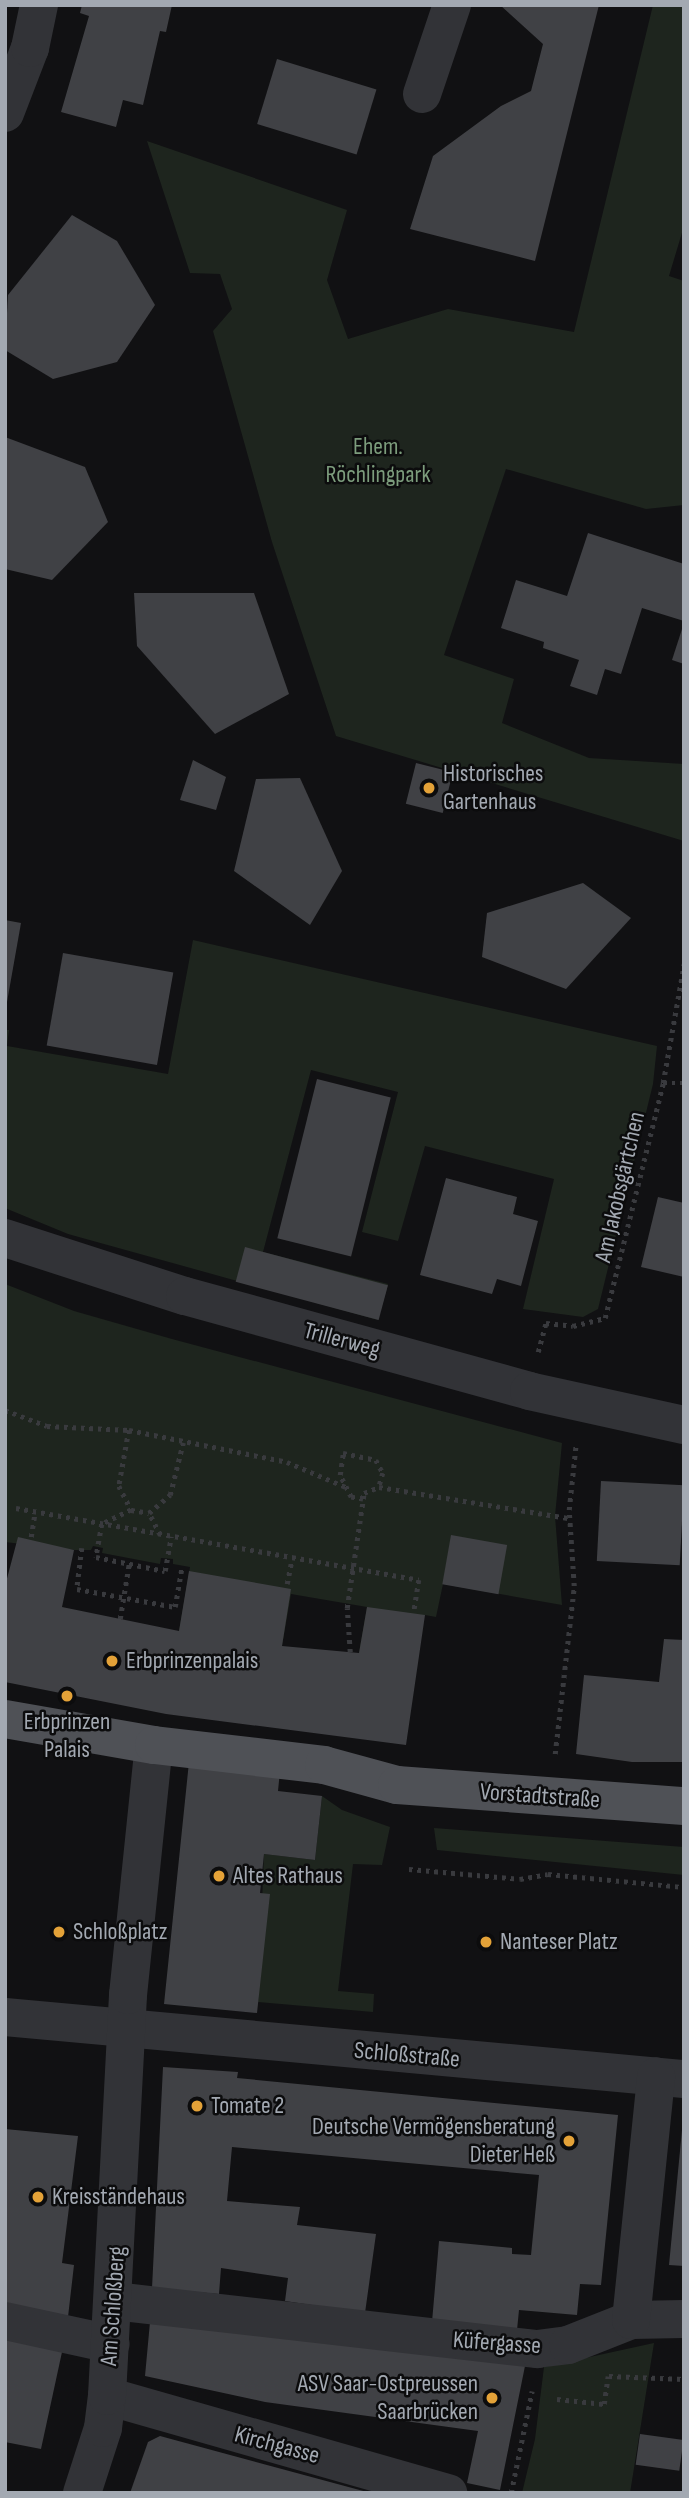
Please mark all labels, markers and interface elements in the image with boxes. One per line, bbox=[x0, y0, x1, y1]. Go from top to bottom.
park label: Ehem. Röchlingpark bbox=[325, 433, 431, 489]
place label: Historisches Gartenhaus bbox=[443, 760, 543, 816]
marker: Historisches Gartenhaus bbox=[421, 780, 437, 796]
street label: Am Jakobsgärtchen bbox=[589, 1109, 651, 1265]
street label: Trillerweg bbox=[301, 1316, 383, 1364]
place label: Erbprinzenpalais bbox=[126, 1647, 258, 1675]
marker: Erbprinzenpalais bbox=[104, 1653, 120, 1669]
marker: Erbprinzen Palais bbox=[59, 1688, 75, 1704]
place label: Erbprinzen Palais bbox=[24, 1708, 110, 1764]
street label: Vorstadtstraße bbox=[479, 1777, 601, 1815]
place label: Altes Rathaus bbox=[233, 1862, 343, 1890]
marker: Altes Rathaus bbox=[211, 1868, 227, 1884]
place label: Schloßplatz bbox=[73, 1918, 167, 1946]
marker: Schloßplatz bbox=[51, 1924, 67, 1940]
place label: Nanteser Platz bbox=[500, 1928, 618, 1956]
marker: Nanteser Platz bbox=[478, 1934, 494, 1950]
street label: Schloßstraße bbox=[353, 2036, 461, 2074]
place label: Tomate 2 bbox=[211, 2092, 284, 2120]
marker: Tomate 2 bbox=[189, 2098, 205, 2114]
place label: Deutsche Vermögensberatung Dieter Heß bbox=[312, 2113, 555, 2169]
marker: Deutsche Vermögensberatung Dieter Heß bbox=[561, 2133, 577, 2149]
place label: Kreisständehaus bbox=[52, 2183, 185, 2211]
marker: Kreisständehaus bbox=[30, 2189, 46, 2205]
street label: Am Schloßberg bbox=[94, 2245, 132, 2367]
street label: Küfergasse bbox=[452, 2326, 542, 2360]
place label: ASV Saar-Ostpreussen Saarbrücken bbox=[298, 2370, 478, 2426]
marker: ASV Saar-Ostpreussen Saarbrücken bbox=[484, 2390, 500, 2406]
street label: Kirchgasse bbox=[231, 2420, 323, 2470]

